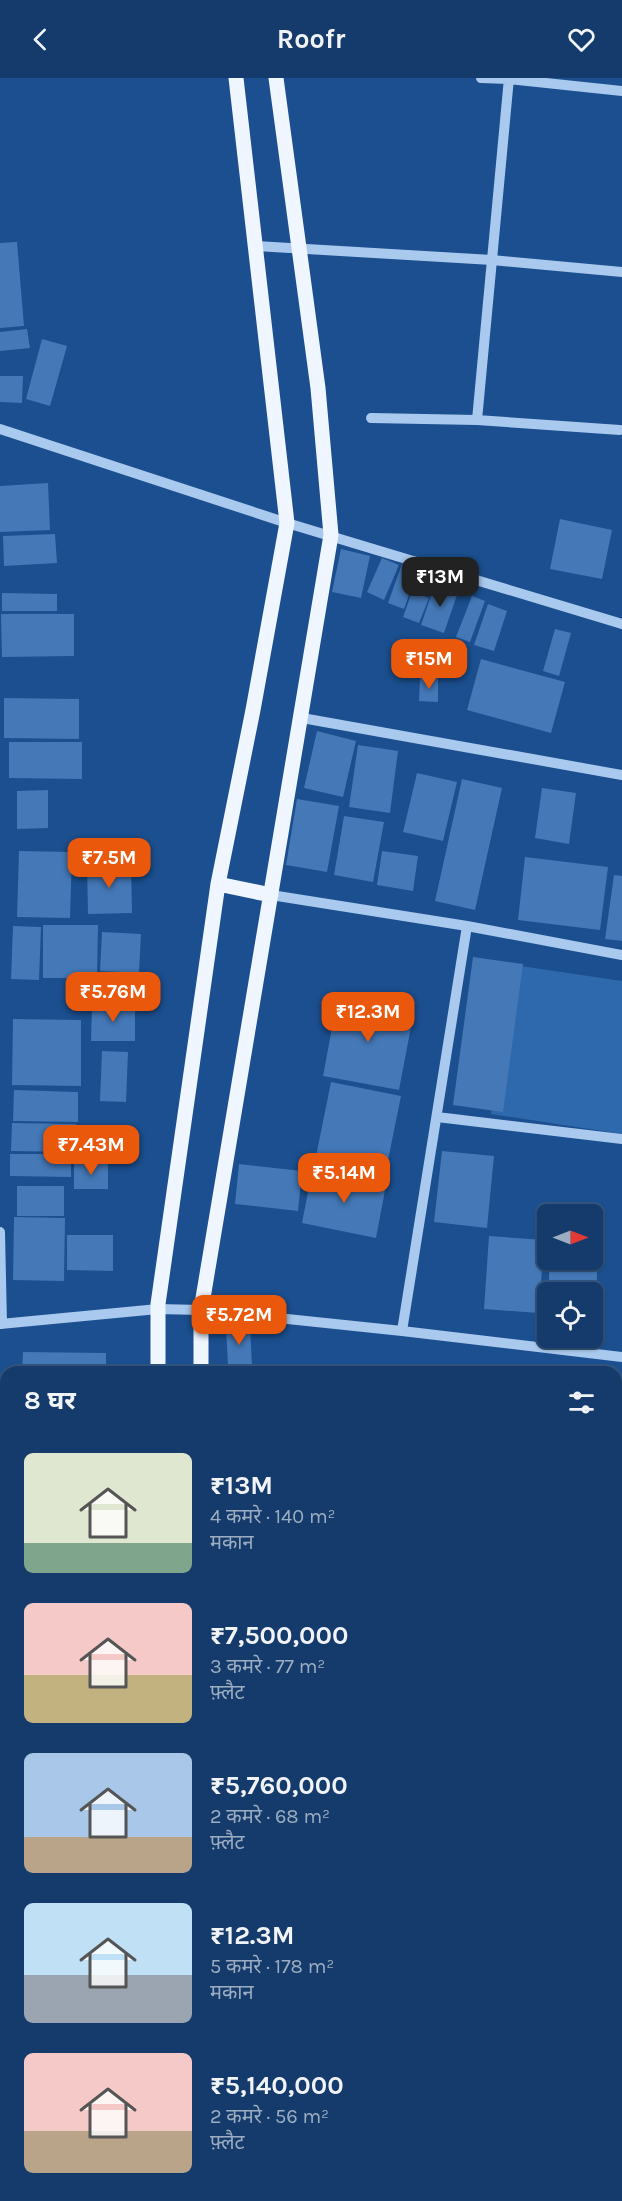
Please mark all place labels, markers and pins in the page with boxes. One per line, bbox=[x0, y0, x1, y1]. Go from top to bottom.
pin: ₹13M bbox=[404, 557, 476, 608]
pin: ₹15M bbox=[393, 639, 465, 690]
pin: ₹7.5M bbox=[67, 838, 151, 889]
pin: ₹5.76M bbox=[64, 972, 162, 1023]
pin: ₹12.3M bbox=[319, 992, 417, 1043]
pin: ₹7.43M bbox=[42, 1125, 140, 1176]
pin: ₹5.14M bbox=[295, 1153, 393, 1204]
pin: ₹5.72M bbox=[190, 1295, 288, 1346]

